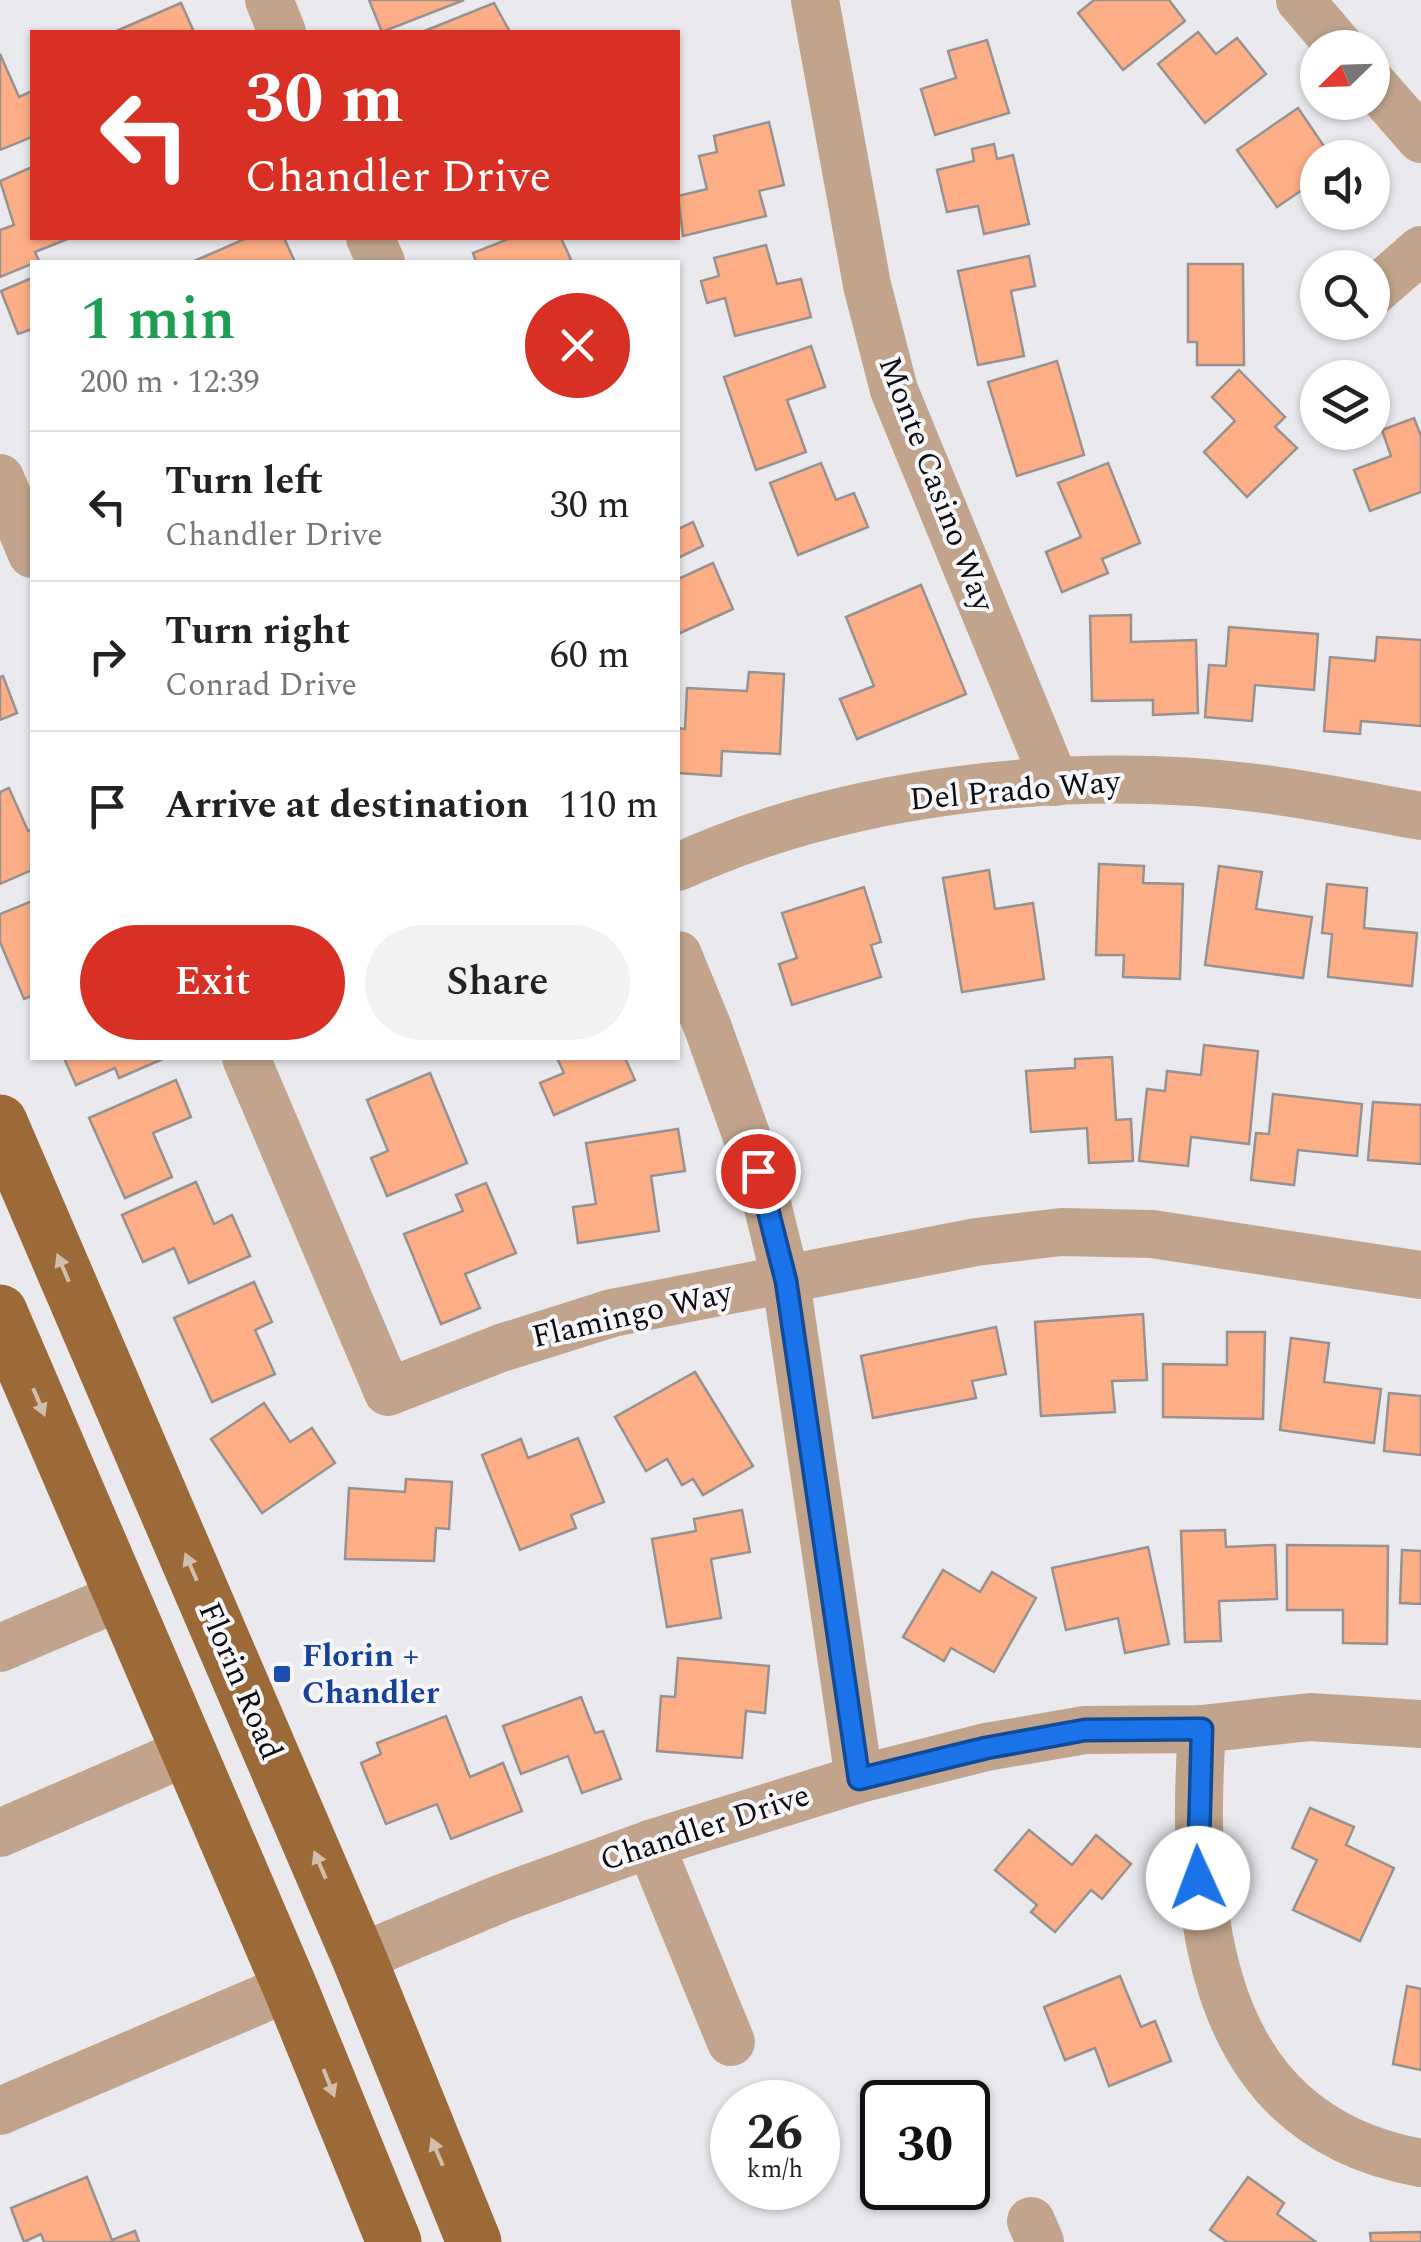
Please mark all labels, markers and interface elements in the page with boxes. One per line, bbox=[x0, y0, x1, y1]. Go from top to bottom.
north arrow bbox=[1300, 30, 1390, 120]
map controls bbox=[1300, 30, 1390, 450]
text: 30 m bbox=[245, 47, 404, 153]
icon: left bbox=[80, 70, 210, 200]
button: sound bbox=[1300, 140, 1390, 230]
text: Chandler Drive bbox=[245, 143, 551, 212]
button: search bbox=[1300, 250, 1390, 340]
text: 1 min bbox=[80, 274, 236, 366]
button: close bbox=[525, 293, 630, 398]
street label: Monte Casino Way bbox=[865, 349, 1008, 620]
text: 200 m · 12:39 bbox=[80, 358, 260, 407]
button: layers bbox=[1300, 360, 1390, 450]
text: Turn left bbox=[165, 453, 323, 511]
text: 30 m bbox=[550, 477, 630, 535]
icon: left bbox=[80, 479, 135, 534]
text: Chandler Drive bbox=[165, 511, 383, 560]
text: Turn right bbox=[165, 603, 350, 661]
text: 60 m bbox=[550, 627, 630, 685]
icon: right bbox=[80, 629, 135, 684]
text: Conrad Drive bbox=[165, 661, 357, 710]
street label: Del Prado Way bbox=[908, 757, 1124, 825]
text: Arrive at destination bbox=[165, 777, 529, 835]
text: 110 m bbox=[559, 777, 658, 835]
icon: arrive bbox=[80, 779, 135, 834]
button: Exit bbox=[80, 925, 345, 1040]
button: Share bbox=[365, 925, 630, 1040]
pin bbox=[716, 1129, 801, 1214]
icon: arrive bbox=[731, 1144, 786, 1199]
one-way arrow bbox=[55, 1253, 71, 1283]
street label: Flamingo Way bbox=[527, 1268, 738, 1362]
one-way arrow bbox=[31, 1387, 47, 1417]
one-way arrow bbox=[183, 1552, 199, 1582]
street label: Florin Road bbox=[185, 1594, 295, 1768]
place label: Florin + Chandler bbox=[302, 1632, 440, 1718]
marker: Florin + Chandler bbox=[271, 1663, 293, 1685]
street label: Chandler Drive bbox=[594, 1771, 816, 1885]
position arrow bbox=[1146, 1826, 1250, 1930]
one-way arrow bbox=[312, 1850, 328, 1880]
one-way arrow bbox=[322, 2068, 338, 2098]
speed limit sign: 30 bbox=[860, 2080, 990, 2210]
text: 26 bbox=[747, 2095, 803, 2171]
one-way arrow bbox=[429, 2137, 445, 2167]
text: km/h bbox=[747, 2151, 803, 2189]

